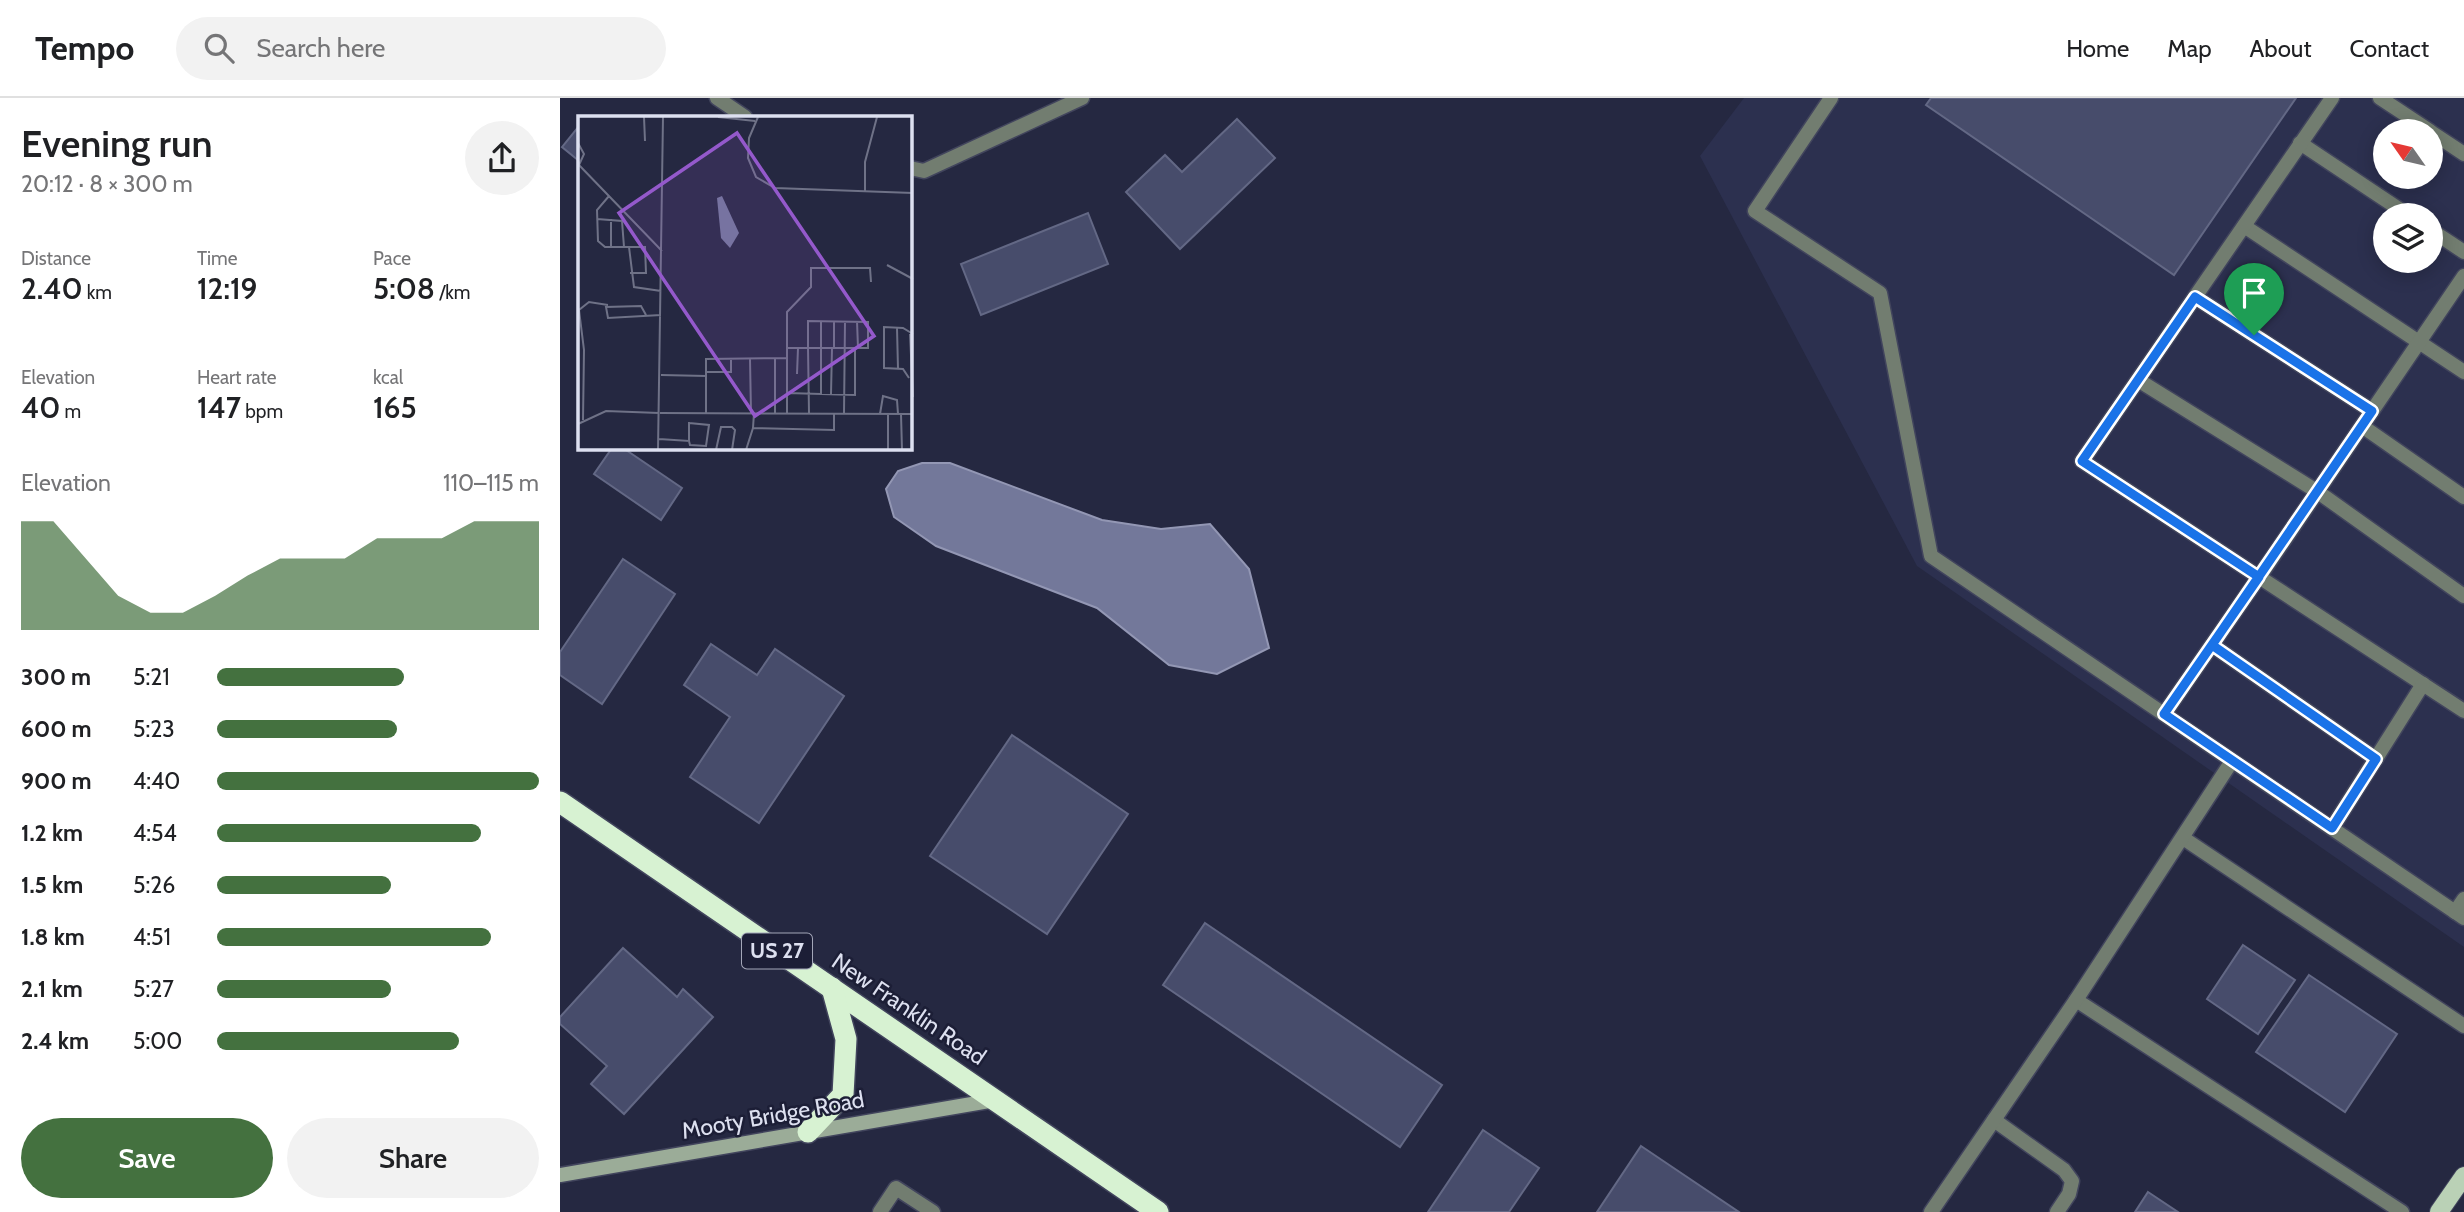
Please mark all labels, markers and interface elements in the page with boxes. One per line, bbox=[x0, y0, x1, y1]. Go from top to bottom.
search box bbox=[176, 17, 666, 80]
text: Tempo bbox=[35, 28, 134, 68]
icon: search bbox=[200, 29, 238, 67]
text: Search here bbox=[256, 32, 385, 64]
text: Home bbox=[2066, 34, 2129, 63]
text: Map bbox=[2167, 34, 2212, 63]
text: About bbox=[2250, 34, 2312, 63]
text: Contact bbox=[2350, 34, 2429, 63]
inset map bbox=[578, 116, 912, 450]
north arrow bbox=[2373, 119, 2443, 189]
map controls bbox=[2373, 119, 2443, 273]
text: Evening run bbox=[21, 120, 213, 167]
button: share bbox=[465, 121, 539, 195]
text: 20:12 · 8 × 300 m bbox=[21, 170, 193, 198]
button: layers bbox=[2373, 203, 2443, 273]
text: Distance bbox=[21, 247, 91, 270]
text: Time bbox=[197, 247, 237, 270]
text: Pace bbox=[373, 247, 411, 270]
pin bbox=[2224, 263, 2284, 335]
text: 2.40 bbox=[21, 270, 83, 307]
text: 12:19 bbox=[197, 270, 257, 307]
text: 5:08 bbox=[373, 270, 435, 307]
icon: arrive bbox=[2235, 274, 2273, 312]
text: km bbox=[83, 281, 112, 304]
text: /km bbox=[435, 281, 470, 304]
text: Elevation bbox=[21, 366, 95, 389]
text: Heart rate bbox=[197, 366, 277, 389]
text: kcal bbox=[373, 366, 403, 389]
text: 40 bbox=[21, 389, 60, 426]
text: 147 bbox=[197, 389, 241, 426]
text: 165 bbox=[373, 389, 417, 426]
text: m bbox=[60, 400, 81, 423]
text: bpm bbox=[241, 400, 283, 423]
text: Elevation bbox=[21, 469, 111, 497]
text: 110–115 m bbox=[443, 469, 539, 497]
text: 300 m bbox=[21, 663, 91, 691]
text: 5:21 bbox=[133, 663, 170, 691]
text: 600 m bbox=[21, 715, 92, 743]
text: 5:23 bbox=[133, 715, 175, 743]
text: 900 m bbox=[21, 767, 92, 795]
text: 4:40 bbox=[133, 767, 180, 795]
text: 1.2 km bbox=[21, 819, 83, 847]
text: 4:54 bbox=[133, 819, 177, 847]
text: 1.5 km bbox=[21, 871, 83, 899]
text: 5:26 bbox=[133, 871, 175, 899]
text: 1.8 km bbox=[21, 923, 85, 951]
text: 4:51 bbox=[133, 923, 171, 951]
road number: US 27 bbox=[742, 934, 812, 968]
street label: New Franklin Road bbox=[827, 947, 991, 1071]
text: 2.1 km bbox=[21, 975, 83, 1003]
text: 5:27 bbox=[133, 975, 174, 1003]
text: 2.4 km bbox=[21, 1027, 89, 1055]
text: 5:00 bbox=[133, 1027, 182, 1055]
street label: Mooty Bridge Road bbox=[680, 1085, 866, 1145]
button: Save bbox=[21, 1118, 273, 1198]
button: Share bbox=[287, 1118, 539, 1198]

